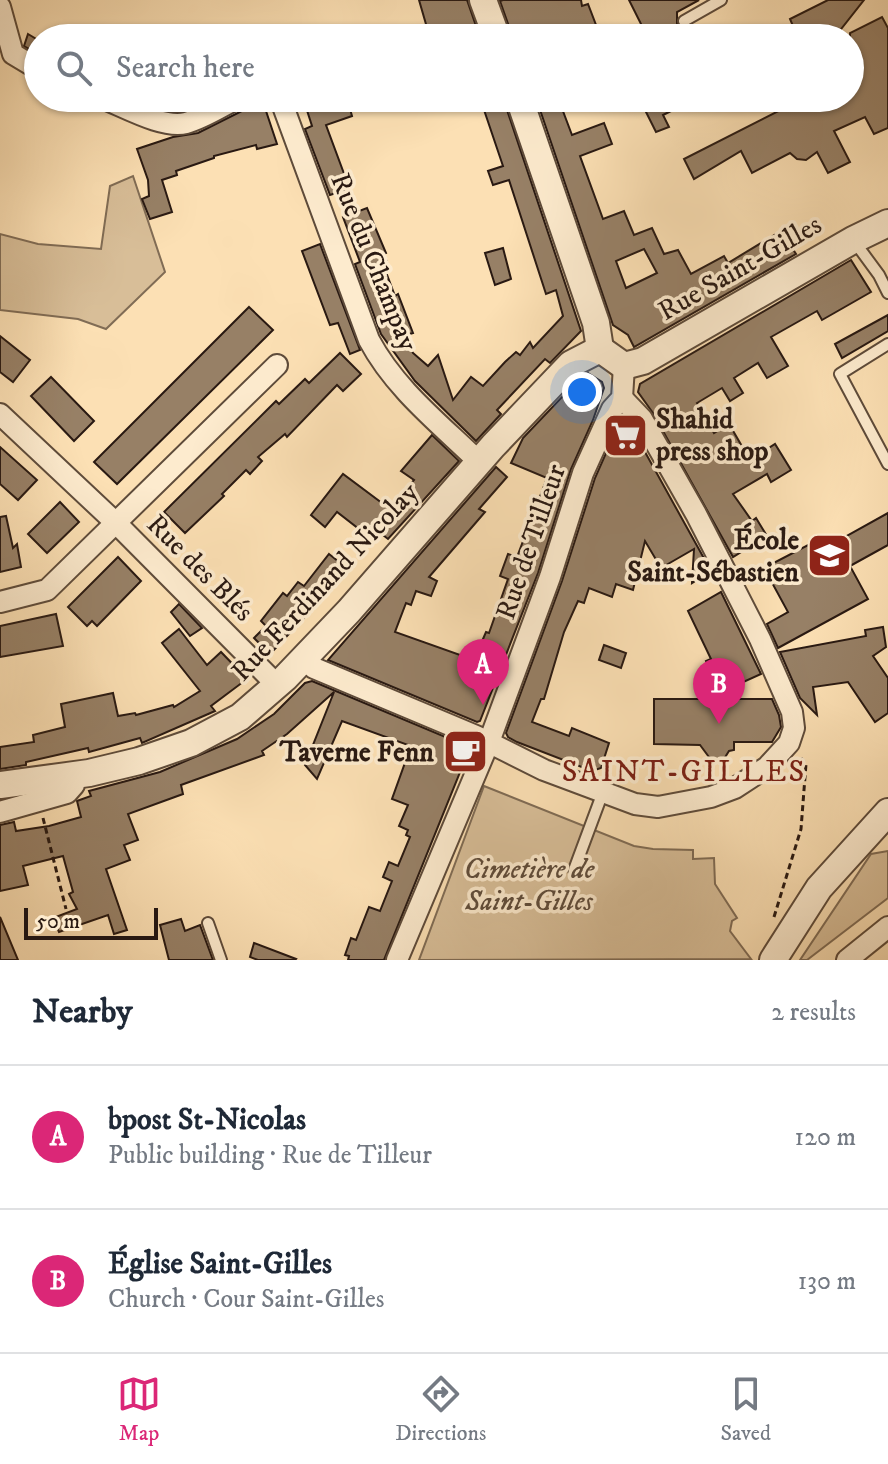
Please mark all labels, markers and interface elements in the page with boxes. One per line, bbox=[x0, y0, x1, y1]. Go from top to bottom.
search box bbox=[24, 24, 864, 112]
icon: search bbox=[52, 46, 96, 90]
text: Search here bbox=[116, 50, 255, 87]
street label: Rue du Champay bbox=[322, 168, 426, 357]
street label: Rue Saint-Gilles bbox=[652, 207, 828, 329]
your location bbox=[562, 372, 602, 412]
place label: Shahid press shop bbox=[655, 402, 768, 469]
supermarket icon: Shahid press shop bbox=[601, 411, 649, 459]
street label: Rue de Tilleur bbox=[488, 459, 574, 624]
street label: Rue Ferdinand Nicolay bbox=[224, 475, 427, 689]
street label: Rue des Blés bbox=[139, 507, 261, 629]
place label: École Saint-Sébastien bbox=[627, 522, 799, 590]
school or university icon: École Saint-Sébastien bbox=[806, 532, 854, 580]
pin: A bbox=[457, 639, 509, 705]
pin: B bbox=[693, 658, 745, 724]
cafe icon: Taverne Fenn bbox=[441, 728, 489, 776]
place label: Taverne Fenn bbox=[279, 735, 434, 770]
district label: SAINT-GILLES bbox=[562, 754, 806, 791]
park label: Cimetière de Saint-Gilles bbox=[464, 852, 596, 919]
scale bar bbox=[24, 904, 158, 940]
text: 50 m bbox=[36, 908, 80, 935]
text: Nearby bbox=[32, 991, 133, 1033]
text: 2 results bbox=[771, 996, 856, 1029]
text: bpost St-Nicolas bbox=[108, 1102, 306, 1139]
text: A bbox=[50, 1121, 66, 1154]
text: 120 m bbox=[795, 1121, 856, 1154]
text: Public building · Rue de Tilleur bbox=[108, 1139, 432, 1172]
text: Église Saint-Gilles bbox=[108, 1246, 332, 1283]
text: B bbox=[50, 1265, 66, 1298]
text: 130 m bbox=[798, 1265, 856, 1298]
text: Church · Cour Saint-Gilles bbox=[108, 1283, 384, 1316]
tab: Map bbox=[117, 1372, 161, 1447]
tab: Directions bbox=[395, 1372, 486, 1447]
tab: Saved bbox=[720, 1372, 771, 1447]

